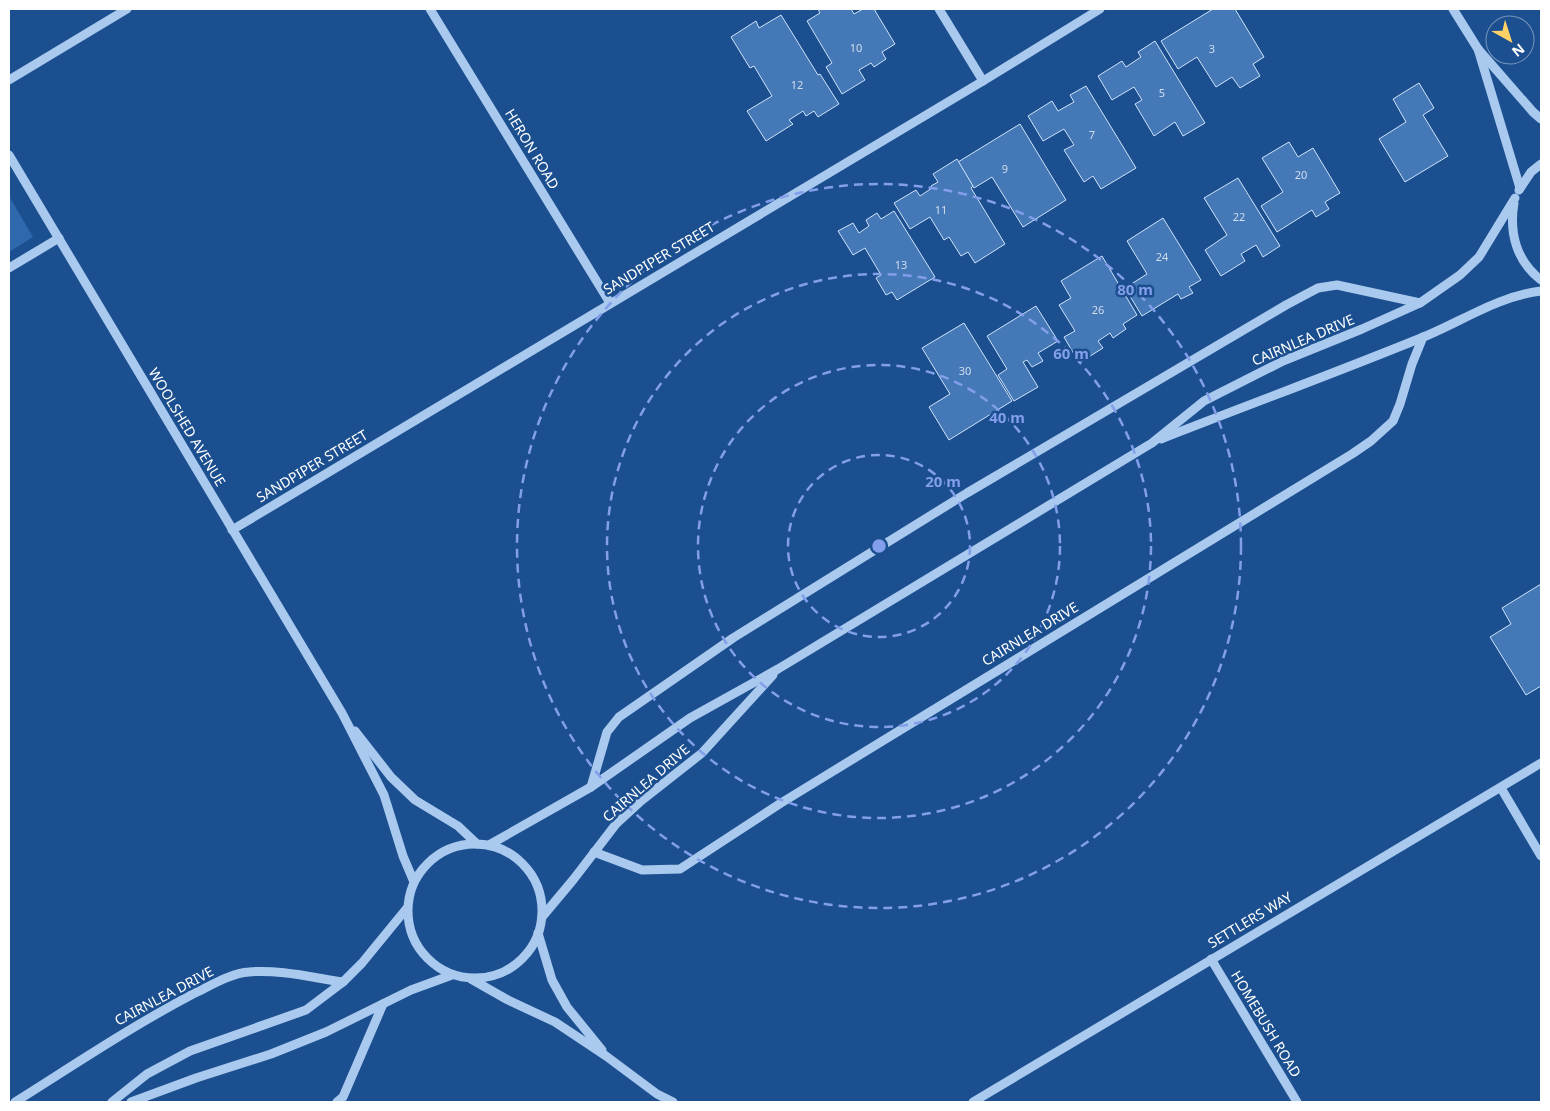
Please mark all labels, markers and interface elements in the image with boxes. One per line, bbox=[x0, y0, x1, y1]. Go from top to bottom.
north arrow bbox=[1485, 15, 1535, 65]
house number: 10 bbox=[850, 40, 862, 55]
text: N bbox=[1508, 40, 1529, 61]
house number: 3 bbox=[1209, 41, 1215, 56]
house number: 12 bbox=[791, 77, 803, 92]
house number: 5 bbox=[1159, 85, 1165, 100]
street label: HERON ROAD bbox=[501, 105, 564, 192]
house number: 7 bbox=[1089, 127, 1095, 142]
house number: 9 bbox=[1002, 161, 1008, 176]
house number: 20 bbox=[1295, 167, 1307, 182]
house number: 11 bbox=[935, 202, 947, 217]
house number: 22 bbox=[1233, 209, 1245, 224]
street label: SANDPIPER STREET bbox=[599, 217, 718, 298]
house number: 24 bbox=[1156, 249, 1169, 264]
house number: 13 bbox=[895, 257, 907, 272]
text: 80 m bbox=[1117, 279, 1153, 299]
house number: 26 bbox=[1092, 302, 1104, 317]
street label: CAIRNLEA DRIVE bbox=[1249, 309, 1357, 370]
text: 60 m bbox=[1053, 343, 1089, 363]
house number: 30 bbox=[959, 363, 971, 378]
street label: WOOLSHED AVENUE bbox=[145, 364, 230, 490]
text: 40 m bbox=[989, 407, 1025, 427]
street label: SANDPIPER STREET bbox=[252, 425, 371, 506]
text: 20 m bbox=[925, 471, 961, 491]
centre of rings bbox=[870, 537, 888, 555]
street label: CAIRNLEA DRIVE bbox=[978, 597, 1082, 670]
street label: CAIRNLEA DRIVE bbox=[598, 740, 693, 826]
street label: SETTLERS WAY bbox=[1204, 887, 1295, 952]
street label: CAIRNLEA DRIVE bbox=[111, 961, 217, 1030]
street label: HOMEBUSH ROAD bbox=[1227, 967, 1306, 1081]

